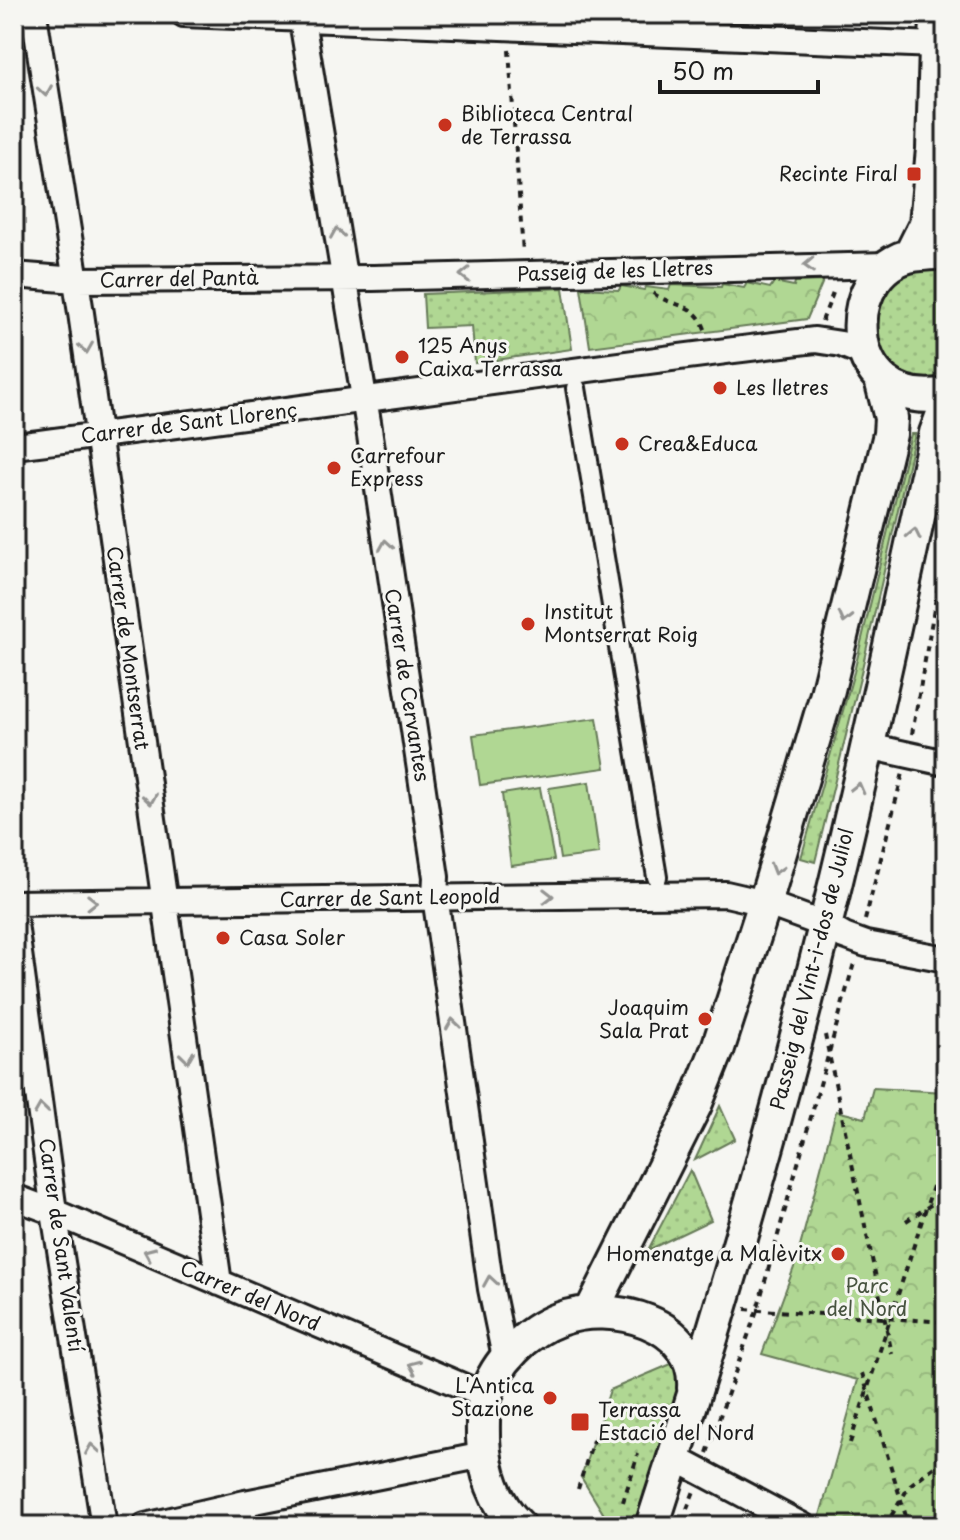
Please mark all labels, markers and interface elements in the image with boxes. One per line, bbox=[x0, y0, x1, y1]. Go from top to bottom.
scale bar bbox=[660, 44, 818, 94]
text: 50 m bbox=[672, 52, 734, 88]
one-way arrow bbox=[36, 84, 53, 98]
place label: Biblioteca Central de Terrassa bbox=[461, 98, 633, 151]
marker: Biblioteca Central de Terrassa bbox=[436, 116, 454, 134]
place label: Recinte Firal bbox=[779, 158, 898, 188]
marker: Recinte Firal bbox=[905, 165, 923, 183]
one-way arrow bbox=[329, 226, 346, 239]
street label: Passeig de les Lletres bbox=[516, 252, 714, 288]
one-way arrow bbox=[802, 257, 815, 274]
street label: Carrer del Pantà bbox=[99, 262, 259, 294]
one-way arrow bbox=[458, 267, 471, 284]
place label: 125 Anys Caixa Terrassa bbox=[418, 330, 563, 383]
one-way arrow bbox=[77, 342, 94, 355]
marker: 125 Anys Caixa Terrassa bbox=[393, 348, 411, 366]
place label: Les lletres bbox=[736, 372, 829, 402]
marker: Les lletres bbox=[711, 379, 729, 397]
street label: Carrer de Sant Llorenç bbox=[79, 394, 299, 450]
place label: Crea&Educa bbox=[638, 428, 758, 458]
marker: Crea&Educa bbox=[613, 435, 631, 453]
place label: Carrefour Express bbox=[350, 440, 446, 493]
marker: Carrefour Express bbox=[325, 459, 343, 477]
one-way arrow bbox=[905, 528, 922, 541]
one-way arrow bbox=[378, 538, 395, 552]
street label: Carrer de Montserrat bbox=[100, 544, 158, 752]
street label: Carrer de Cervantes bbox=[378, 586, 438, 783]
place label: Institut Montserrat Roig bbox=[544, 596, 698, 649]
one-way arrow bbox=[838, 611, 855, 625]
marker: Institut Montserrat Roig bbox=[519, 615, 537, 633]
one-way arrow bbox=[849, 782, 866, 795]
one-way arrow bbox=[141, 792, 158, 806]
street label: Passeig del Vint-i-dos de Juliol bbox=[761, 825, 861, 1113]
one-way arrow bbox=[769, 861, 785, 875]
street label: Carrer de Sant Leopold bbox=[279, 880, 501, 914]
one-way arrow bbox=[542, 887, 555, 905]
one-way arrow bbox=[86, 893, 99, 910]
place label: Casa Soler bbox=[239, 922, 346, 952]
marker: Casa Soler bbox=[214, 929, 232, 947]
place label: Joaquim Sala Prat bbox=[599, 992, 689, 1045]
marker: Joaquim Sala Prat bbox=[696, 1010, 714, 1028]
one-way arrow bbox=[445, 1017, 462, 1030]
one-way arrow bbox=[178, 1050, 195, 1064]
one-way arrow bbox=[33, 1102, 50, 1116]
street label: Carrer de Sant Valentí bbox=[32, 1136, 92, 1354]
place label: Homenatge a Malèvitx bbox=[606, 1238, 822, 1268]
marker: Homenatge a Malèvitx bbox=[829, 1245, 847, 1263]
one-way arrow bbox=[143, 1247, 157, 1263]
street label: Carrer del Nord bbox=[176, 1252, 325, 1338]
park label: Parc del Nord bbox=[826, 1270, 908, 1323]
one-way arrow bbox=[482, 1274, 499, 1288]
one-way arrow bbox=[408, 1359, 422, 1375]
place label: L'Antica Stazione bbox=[451, 1370, 534, 1423]
marker: L'Antica Stazione bbox=[541, 1389, 559, 1407]
place label: Terrassa Estació del Nord bbox=[598, 1394, 755, 1447]
marker: Terrassa Estació del Nord bbox=[569, 1411, 591, 1433]
one-way arrow bbox=[84, 1442, 101, 1456]

